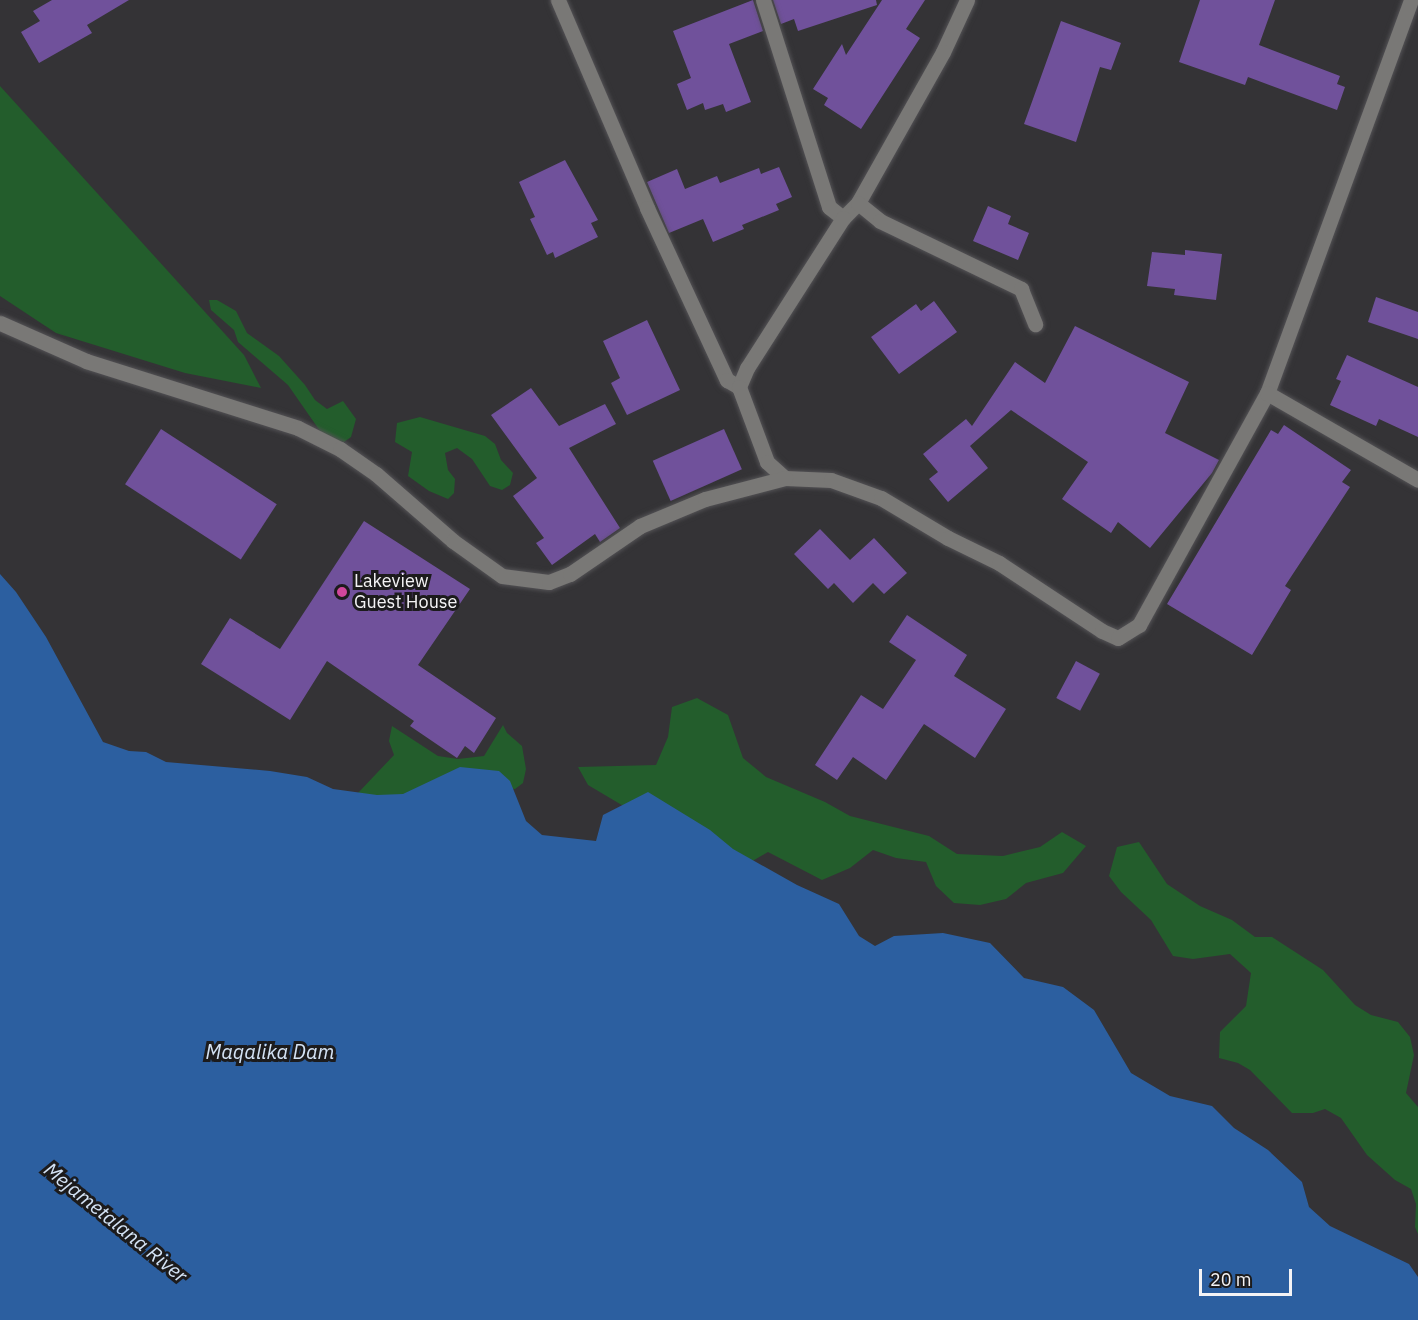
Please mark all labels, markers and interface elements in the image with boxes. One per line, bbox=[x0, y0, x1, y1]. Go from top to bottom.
place label: Lakeview Guest House bbox=[354, 571, 457, 614]
marker: Lakeview Guest House bbox=[335, 585, 349, 599]
water label: Maqalika Dam bbox=[205, 1039, 335, 1063]
water label: Mejametalana River bbox=[40, 1157, 192, 1287]
scale bar bbox=[1202, 1257, 1295, 1295]
text: 20 m bbox=[1210, 1268, 1252, 1291]

